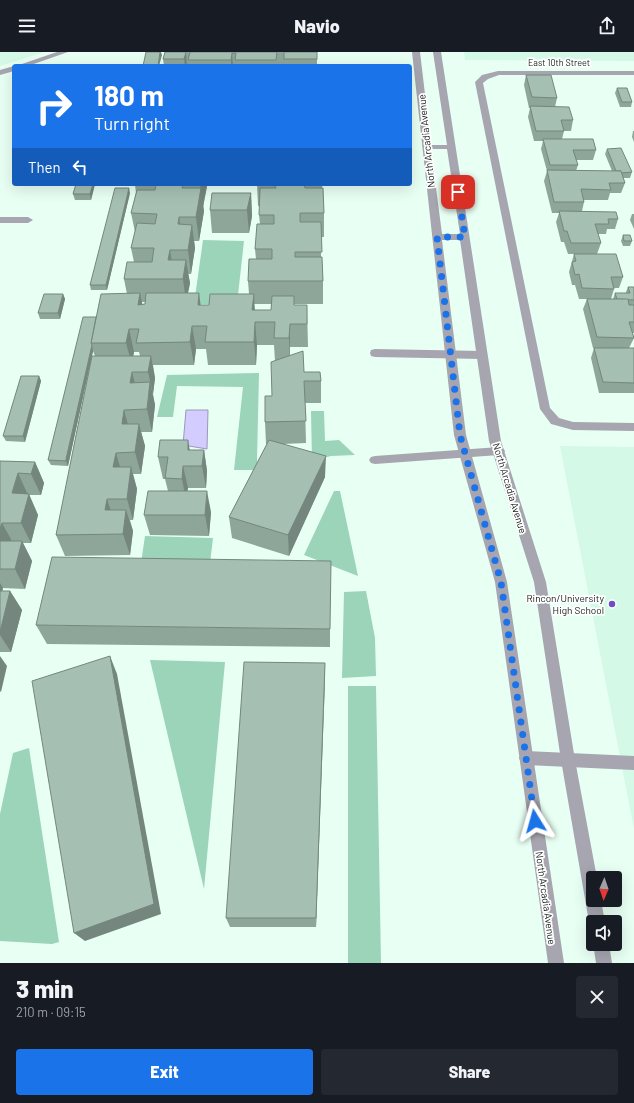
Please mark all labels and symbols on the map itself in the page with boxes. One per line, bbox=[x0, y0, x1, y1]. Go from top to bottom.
street label: East 10th Street bbox=[528, 57, 590, 68]
street label: North Arcadia Avenue bbox=[415, 94, 437, 188]
pin bbox=[441, 175, 475, 209]
street label: North Arcadia Avenue bbox=[491, 441, 529, 535]
place label: Rincon/University High School bbox=[526, 592, 604, 616]
marker: Rincon/University High School bbox=[607, 599, 617, 609]
position arrow bbox=[514, 800, 556, 842]
street label: North Arcadia Avenue bbox=[534, 851, 558, 945]
north arrow bbox=[586, 871, 622, 907]

